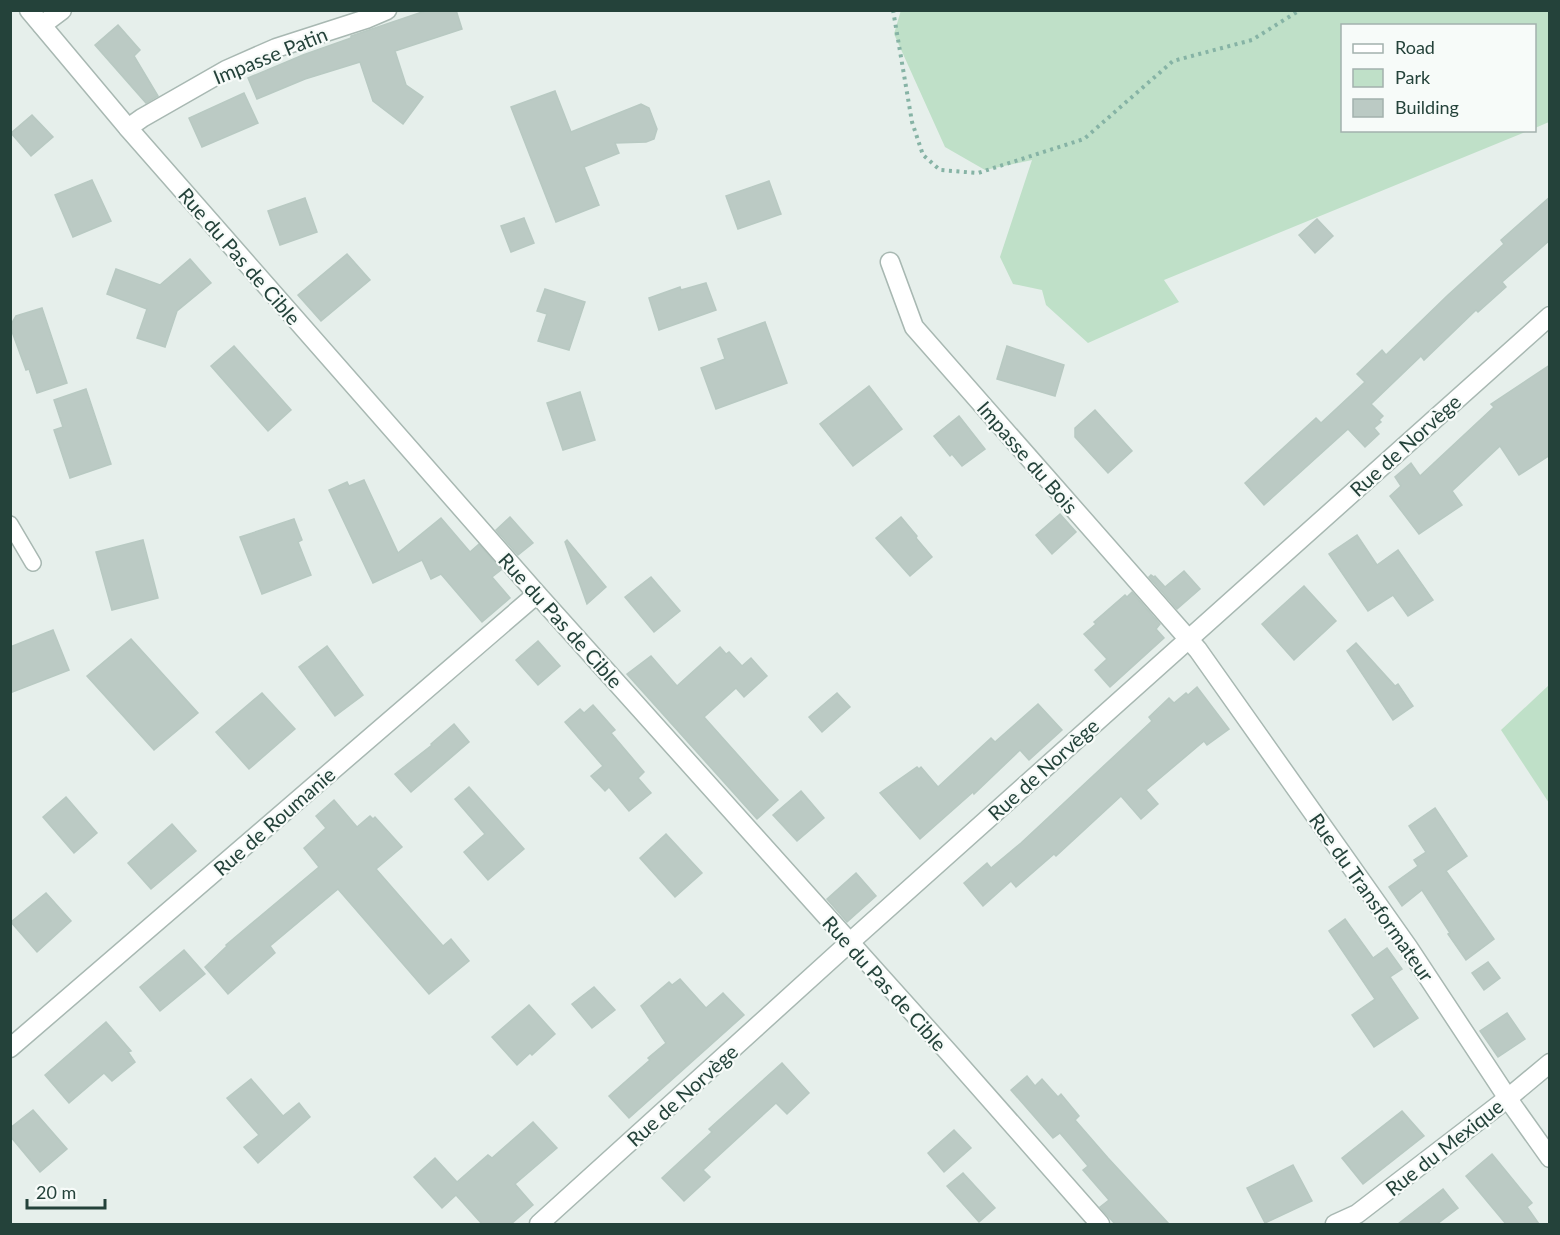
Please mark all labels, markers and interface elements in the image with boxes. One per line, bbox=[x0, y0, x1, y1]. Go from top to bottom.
street label: Impasse Patin bbox=[209, 21, 331, 89]
legend bbox=[1341, 24, 1536, 132]
text: Road bbox=[1395, 36, 1435, 58]
text: Park bbox=[1395, 66, 1431, 88]
text: Building bbox=[1395, 96, 1459, 118]
street label: Rue du Pas de Cible bbox=[174, 183, 306, 329]
street label: Rue de Norvège bbox=[1345, 389, 1465, 501]
street label: Impasse du Bois bbox=[973, 396, 1083, 518]
street label: Rue du Pas de Cible bbox=[494, 548, 628, 692]
street label: Rue de Norvège bbox=[983, 713, 1103, 825]
street label: Rue de Roumanie bbox=[208, 762, 340, 880]
street label: Rue du Transformateur bbox=[1305, 808, 1440, 986]
street label: Rue du Pas de Cible bbox=[818, 911, 952, 1055]
street label: Rue de Norvège bbox=[622, 1039, 742, 1151]
street label: Rue du Mexique bbox=[1380, 1094, 1508, 1200]
scale bar bbox=[27, 1172, 105, 1210]
text: 20 m bbox=[36, 1181, 76, 1203]

